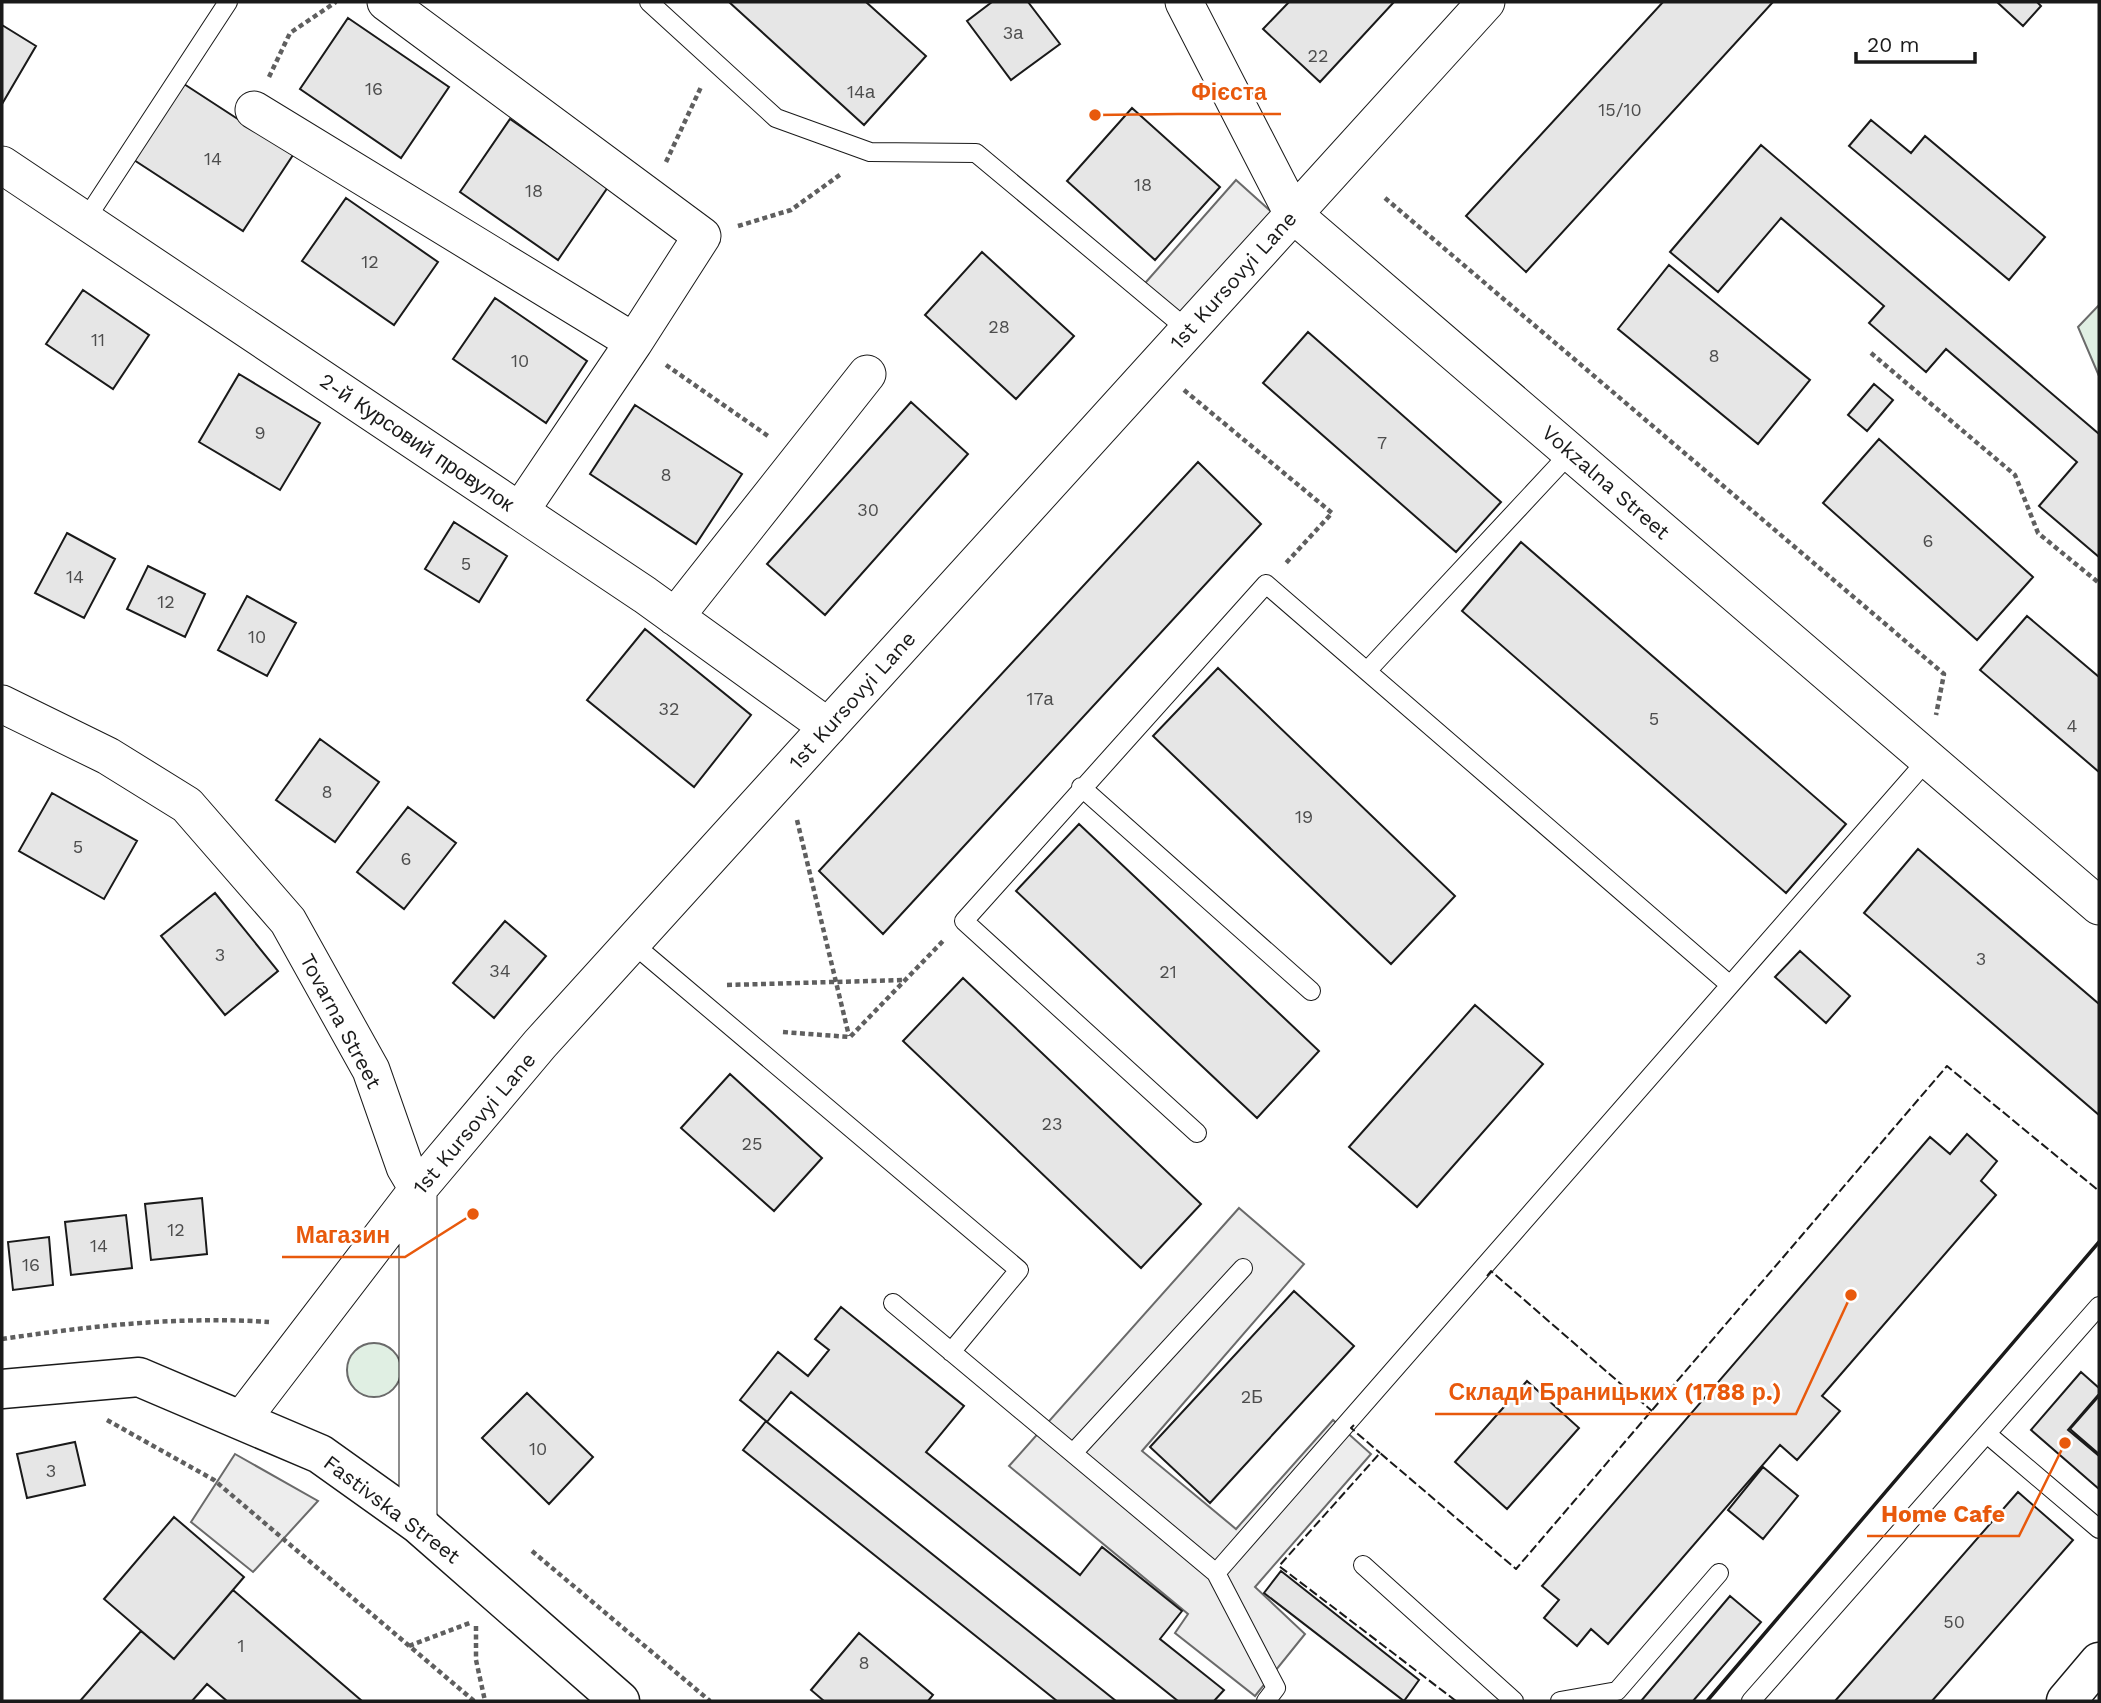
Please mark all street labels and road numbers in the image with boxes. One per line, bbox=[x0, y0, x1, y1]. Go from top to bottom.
street label: 1st Kursovyi Lane bbox=[1164, 206, 1302, 354]
street label: 2-й Курсовий провулок bbox=[315, 368, 519, 517]
street label: Vokzalna Street bbox=[1537, 420, 1675, 545]
street label: 1st Kursovyi Lane bbox=[783, 626, 921, 774]
street label: Tovarna Street bbox=[295, 949, 387, 1093]
street label: 1st Kursovyi Lane bbox=[407, 1047, 541, 1199]
street label: Fastivska Street bbox=[319, 1450, 465, 1569]

